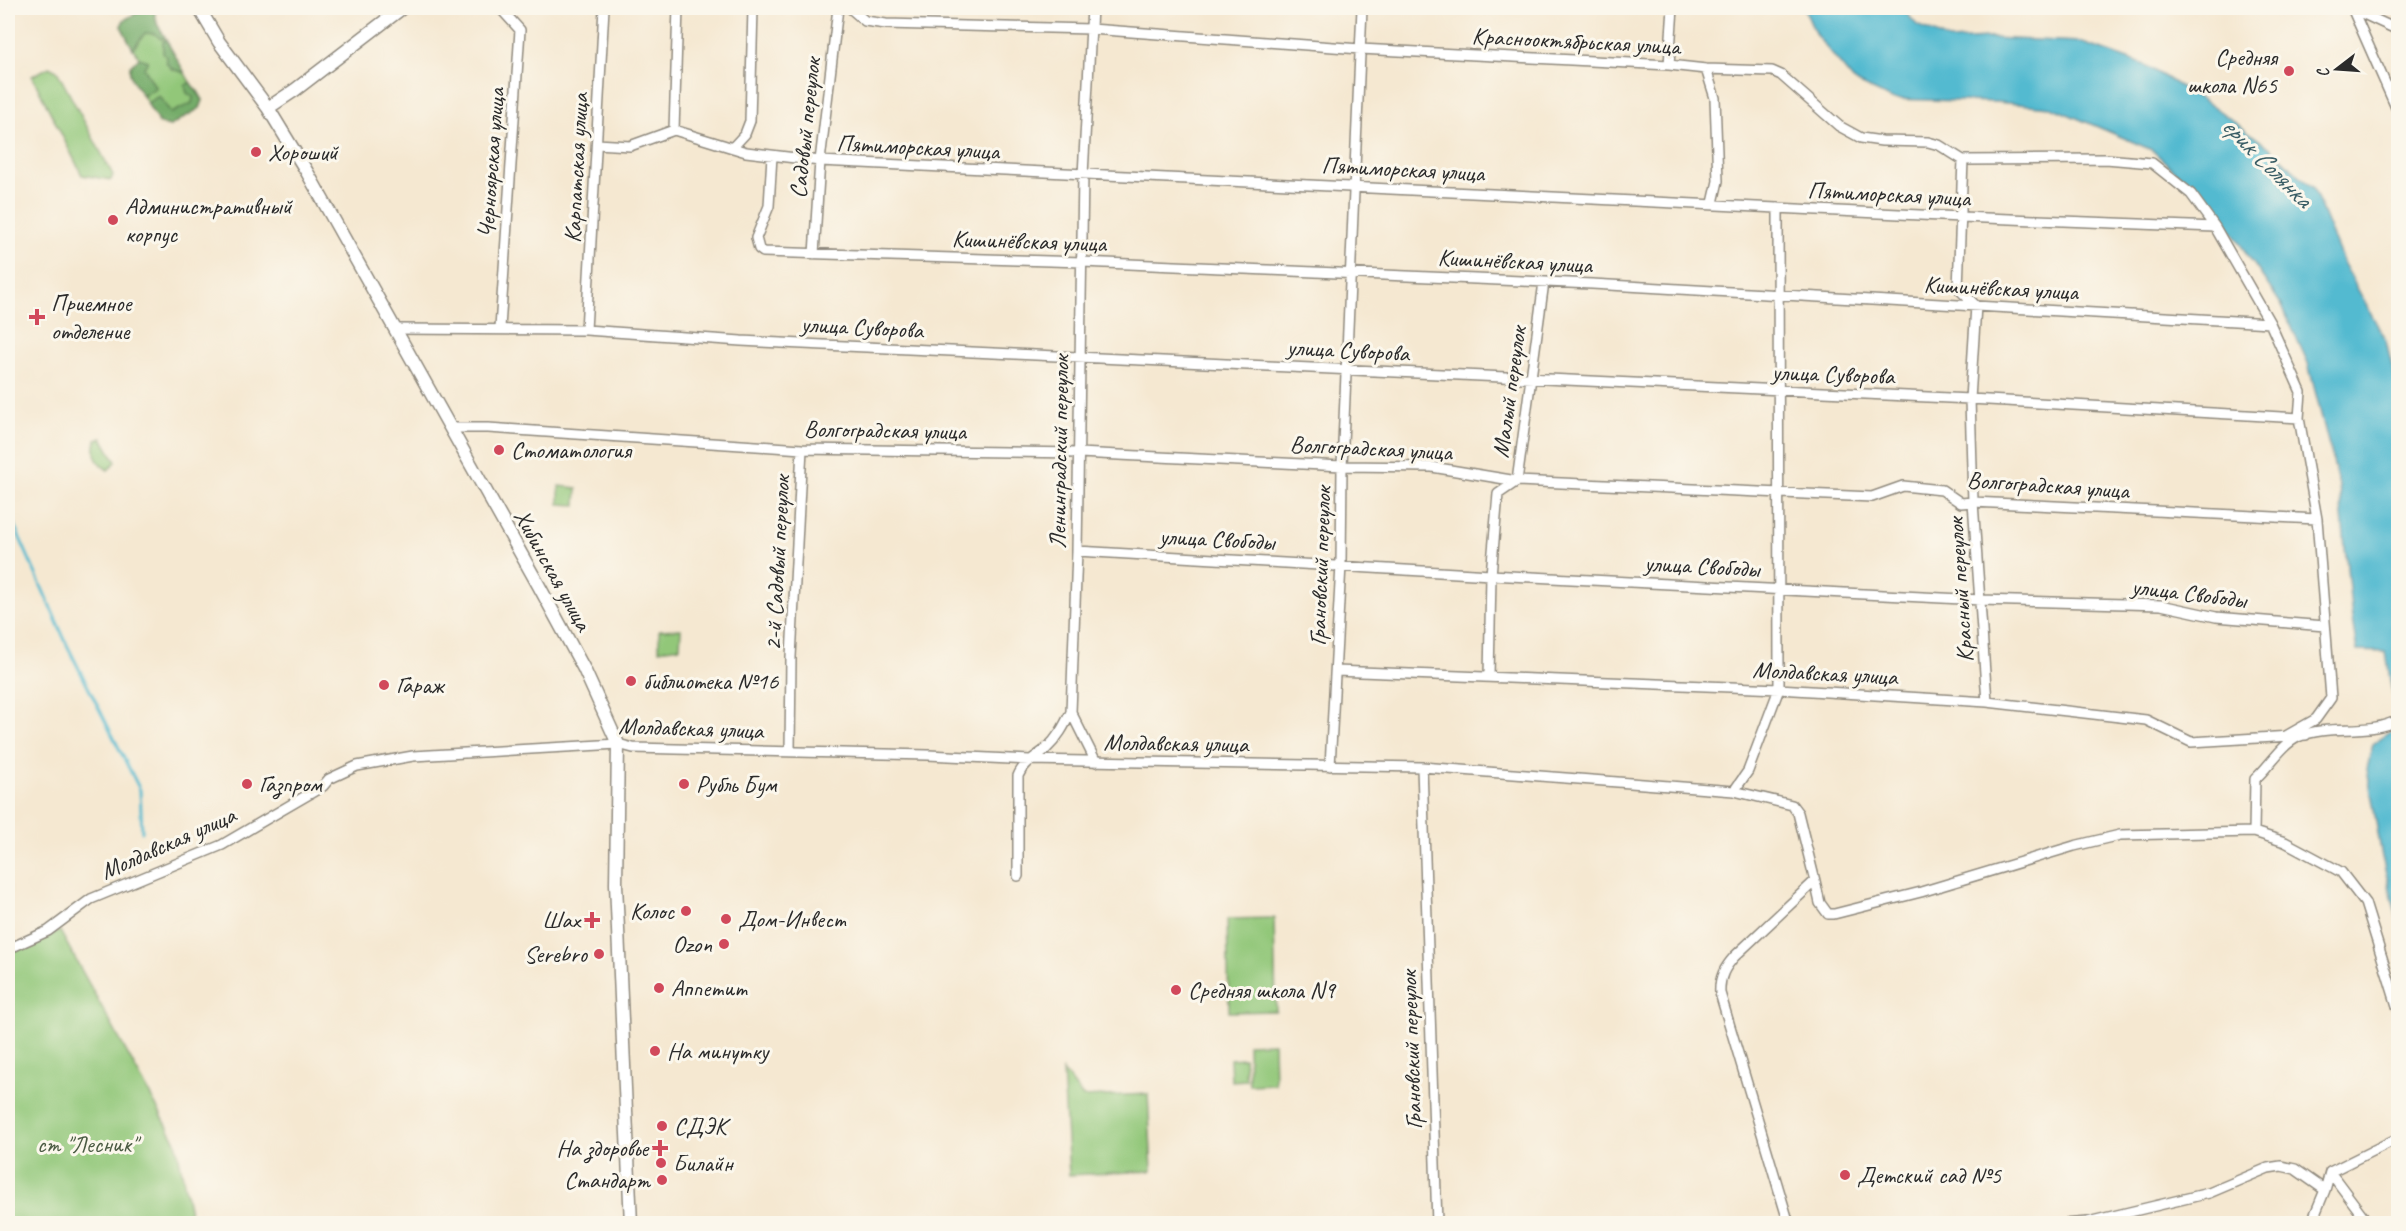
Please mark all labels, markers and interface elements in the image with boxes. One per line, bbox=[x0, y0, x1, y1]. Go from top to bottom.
street label: Краснооктябрьская улица bbox=[1471, 21, 1683, 62]
north arrow bbox=[2307, 39, 2367, 99]
place label: Средняя школа N65 bbox=[2187, 42, 2279, 100]
street label: Садовый переулок bbox=[783, 54, 828, 200]
marker: Средняя школа N65 bbox=[2282, 64, 2296, 78]
text: С bbox=[2312, 64, 2334, 80]
street label: Черноярская улица bbox=[471, 86, 511, 239]
street label: Карпатская улица bbox=[557, 91, 595, 244]
water label: ерик Солянка bbox=[2215, 110, 2321, 216]
street label: Пятиморская улица bbox=[836, 128, 1002, 166]
place label: Хороший bbox=[268, 137, 340, 167]
marker: Хороший bbox=[249, 145, 263, 159]
street label: Пятиморская улица bbox=[1321, 150, 1487, 188]
street label: Пятиморская улица bbox=[1807, 175, 1973, 213]
place label: Административный корпус bbox=[125, 191, 294, 249]
marker: Административный корпус bbox=[106, 213, 120, 227]
street label: Кишинёвская улица bbox=[951, 223, 1108, 259]
street label: Кишинёвская улица bbox=[1437, 242, 1594, 280]
street label: Кишинёвская улица bbox=[1923, 269, 2080, 307]
place label: Приемное отделение bbox=[51, 288, 133, 346]
marker: Приемное отделение bbox=[28, 308, 46, 326]
street label: улица Суворова bbox=[798, 309, 925, 345]
street label: Малый переулок bbox=[1485, 322, 1533, 459]
street label: улица Суворова bbox=[1284, 332, 1411, 368]
street label: Ленинградский переулок bbox=[1042, 353, 1076, 549]
street label: улица Суворова bbox=[1769, 357, 1896, 391]
street label: Волгоградская улица bbox=[804, 414, 968, 446]
street label: Волгоградская улица bbox=[1289, 429, 1454, 467]
place label: Стоматология bbox=[511, 435, 633, 465]
marker: Стоматология bbox=[492, 443, 506, 457]
street label: Волгоградская улица bbox=[1966, 464, 2131, 506]
street label: 2-й Садовый переулок bbox=[757, 473, 797, 651]
street label: Грановский переулок bbox=[1302, 484, 1338, 646]
street label: Хибинская улица bbox=[507, 504, 599, 637]
street label: Красный переулок bbox=[1940, 514, 1980, 663]
street label: улица Свободы bbox=[1157, 521, 1278, 557]
street label: улица Свободы bbox=[1642, 548, 1763, 584]
street label: улица Свободы bbox=[2128, 571, 2250, 615]
street label: Молдавская улица bbox=[1752, 654, 1900, 692]
place label: библиотека №16 bbox=[643, 666, 779, 696]
place label: Гараж bbox=[396, 670, 446, 700]
marker: библиотека №16 bbox=[624, 674, 638, 688]
marker: Гараж bbox=[377, 678, 391, 692]
street label: Молдавская улица bbox=[618, 710, 765, 746]
street label: Молдавская улица bbox=[1103, 727, 1250, 759]
place label: Газпром bbox=[259, 769, 323, 800]
place label: Рубль Бум bbox=[696, 769, 778, 799]
marker: Газпром bbox=[240, 777, 254, 791]
marker: Рубль Бум bbox=[677, 777, 691, 791]
street label: Молдавская улица bbox=[96, 799, 242, 886]
place label: Колос bbox=[630, 896, 676, 926]
marker: Колос bbox=[679, 904, 693, 918]
place label: Дом-Инвест bbox=[738, 904, 847, 934]
place label: Шах bbox=[542, 905, 582, 935]
marker: Дом-Инвест bbox=[719, 912, 733, 926]
marker: Шах bbox=[585, 913, 599, 927]
place label: Ozon bbox=[673, 929, 712, 959]
marker: Ozon bbox=[717, 937, 731, 951]
place label: Serebro bbox=[524, 939, 589, 969]
marker: Serebro bbox=[592, 947, 606, 961]
street label: Грановский переулок bbox=[1393, 968, 1429, 1130]
place label: Аппетит bbox=[671, 973, 748, 1003]
place label: Средняя школа N9 bbox=[1188, 975, 1337, 1005]
marker: Аппетит bbox=[652, 981, 666, 995]
marker: Средняя школа N9 bbox=[1169, 983, 1183, 997]
place label: На минутку bbox=[667, 1036, 770, 1066]
marker: На минутку bbox=[648, 1044, 662, 1058]
place label: СДЭК bbox=[674, 1111, 732, 1141]
marker: СДЭК bbox=[655, 1119, 669, 1133]
park label: ст "Лесник" bbox=[37, 1129, 142, 1159]
place label: На здоровье bbox=[556, 1133, 650, 1164]
marker: На здоровье bbox=[653, 1141, 667, 1155]
place label: Билайн bbox=[673, 1148, 735, 1178]
marker: Билайн bbox=[654, 1156, 668, 1170]
place label: Детский сад №5 bbox=[1857, 1160, 2002, 1190]
place label: Стандарт bbox=[564, 1165, 651, 1195]
marker: Детский сад №5 bbox=[1838, 1168, 1852, 1182]
marker: Стандарт bbox=[655, 1173, 669, 1187]

